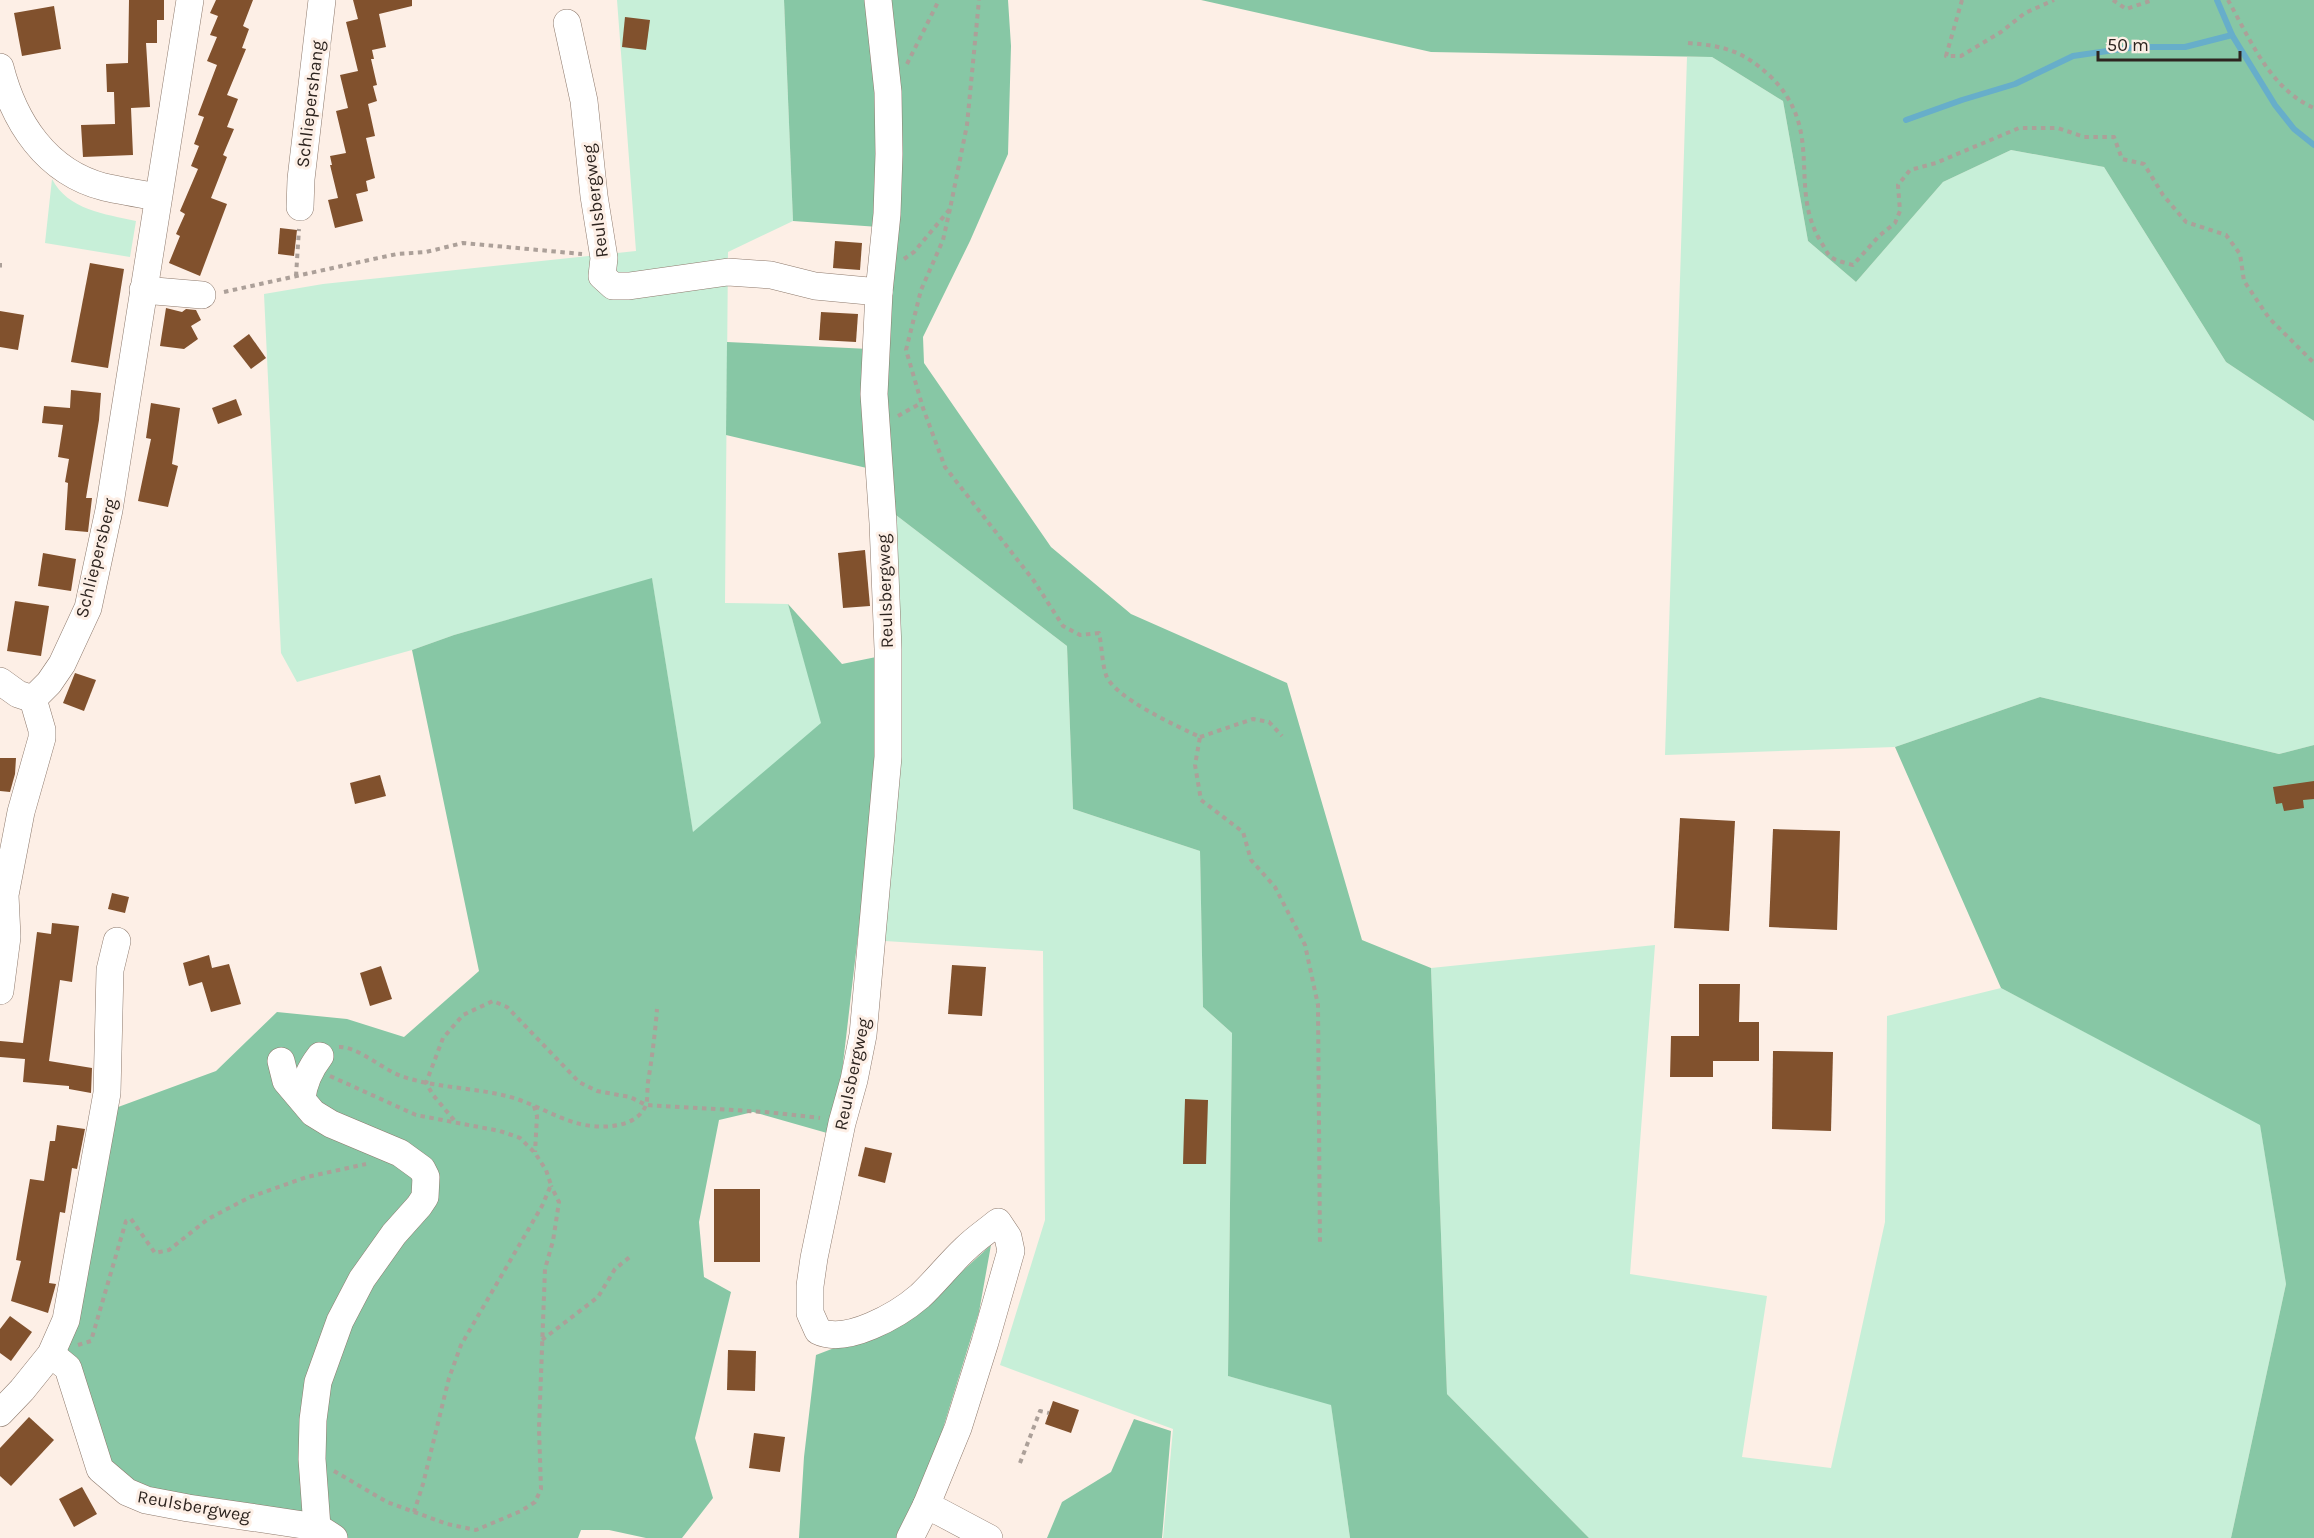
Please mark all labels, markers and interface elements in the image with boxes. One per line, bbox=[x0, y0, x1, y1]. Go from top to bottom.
scale bar bbox=[2098, 24, 2240, 62]
text: 50 m bbox=[2107, 34, 2149, 56]
street label: Schliepershang bbox=[291, 39, 329, 169]
street label: Reulsbergweg bbox=[577, 143, 613, 259]
street label: Schliepersberg bbox=[70, 496, 122, 620]
street label: Reulsbergweg bbox=[872, 533, 898, 649]
street label: Reulsbergweg bbox=[829, 1016, 875, 1132]
street label: Reulsbergweg bbox=[136, 1485, 252, 1527]

